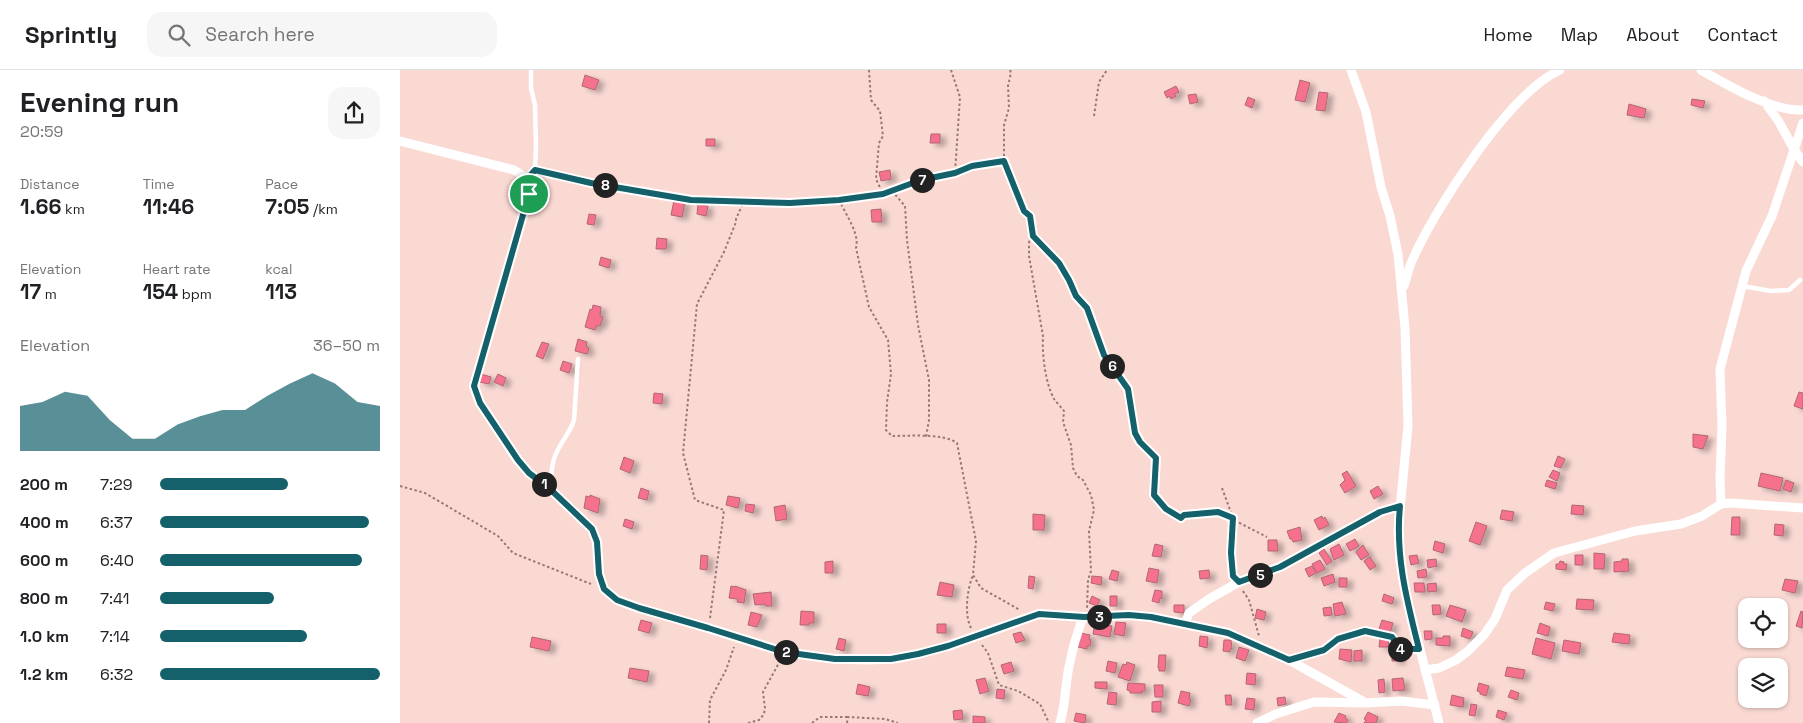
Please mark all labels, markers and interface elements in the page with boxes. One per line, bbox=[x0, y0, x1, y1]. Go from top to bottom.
search box bbox=[147, 12, 497, 57]
text: Sprintly bbox=[25, 19, 117, 50]
icon: search bbox=[165, 21, 193, 49]
text: Search here bbox=[205, 22, 315, 47]
text: Home bbox=[1484, 23, 1533, 46]
text: Map bbox=[1561, 23, 1598, 46]
text: About bbox=[1626, 23, 1680, 46]
text: Contact bbox=[1708, 23, 1778, 46]
text: Evening run bbox=[20, 84, 179, 120]
button: share bbox=[328, 87, 380, 139]
text: 20:59 bbox=[20, 121, 63, 142]
pin: 7 bbox=[910, 168, 934, 192]
text: 7 bbox=[919, 171, 926, 189]
pin: 8 bbox=[592, 172, 618, 198]
pin bbox=[508, 173, 550, 215]
text: Distance bbox=[20, 175, 80, 193]
text: Time bbox=[143, 175, 175, 193]
text: Pace bbox=[265, 175, 298, 193]
text: 8 bbox=[601, 176, 610, 194]
icon: arrive bbox=[515, 180, 543, 208]
text: 1.66 bbox=[20, 193, 62, 220]
text: 11:46 bbox=[143, 193, 194, 220]
text: 7:05 bbox=[265, 193, 309, 220]
text: km bbox=[62, 200, 85, 218]
text: /km bbox=[309, 200, 338, 218]
text: Elevation bbox=[20, 260, 81, 278]
text: Heart rate bbox=[143, 260, 211, 278]
text: kcal bbox=[265, 260, 292, 278]
text: 17 bbox=[20, 278, 41, 305]
text: 154 bbox=[143, 278, 178, 305]
text: 113 bbox=[265, 278, 297, 305]
text: m bbox=[41, 285, 57, 303]
text: bpm bbox=[178, 285, 212, 303]
text: Elevation bbox=[20, 335, 90, 356]
text: 36–50 m bbox=[313, 335, 380, 356]
pin: 6 bbox=[1100, 354, 1124, 378]
text: 6 bbox=[1108, 357, 1117, 375]
pin: 1 bbox=[532, 472, 556, 496]
text: 200 m bbox=[20, 474, 68, 495]
text: 7:29 bbox=[100, 474, 132, 495]
text: 1 bbox=[541, 475, 548, 493]
text: 400 m bbox=[20, 512, 69, 533]
text: 6:37 bbox=[100, 512, 133, 533]
text: 600 m bbox=[20, 550, 68, 571]
text: 6:40 bbox=[100, 550, 134, 571]
pin: 5 bbox=[1248, 562, 1272, 588]
text: 5 bbox=[1256, 566, 1265, 584]
text: 800 m bbox=[20, 588, 68, 609]
text: 7:41 bbox=[100, 588, 129, 609]
map controls bbox=[1738, 598, 1788, 708]
button: locate bbox=[1738, 598, 1788, 648]
pin: 3 bbox=[1086, 604, 1112, 630]
text: 3 bbox=[1095, 608, 1104, 626]
text: 1.0 km bbox=[20, 626, 69, 647]
text: 7:14 bbox=[100, 626, 130, 647]
pin: 4 bbox=[1388, 636, 1412, 662]
pin: 2 bbox=[774, 640, 798, 664]
text: 4 bbox=[1396, 640, 1405, 658]
text: 2 bbox=[782, 643, 791, 661]
button: layers bbox=[1738, 658, 1788, 708]
text: 1.2 km bbox=[20, 664, 68, 685]
text: 6:32 bbox=[100, 664, 133, 685]

